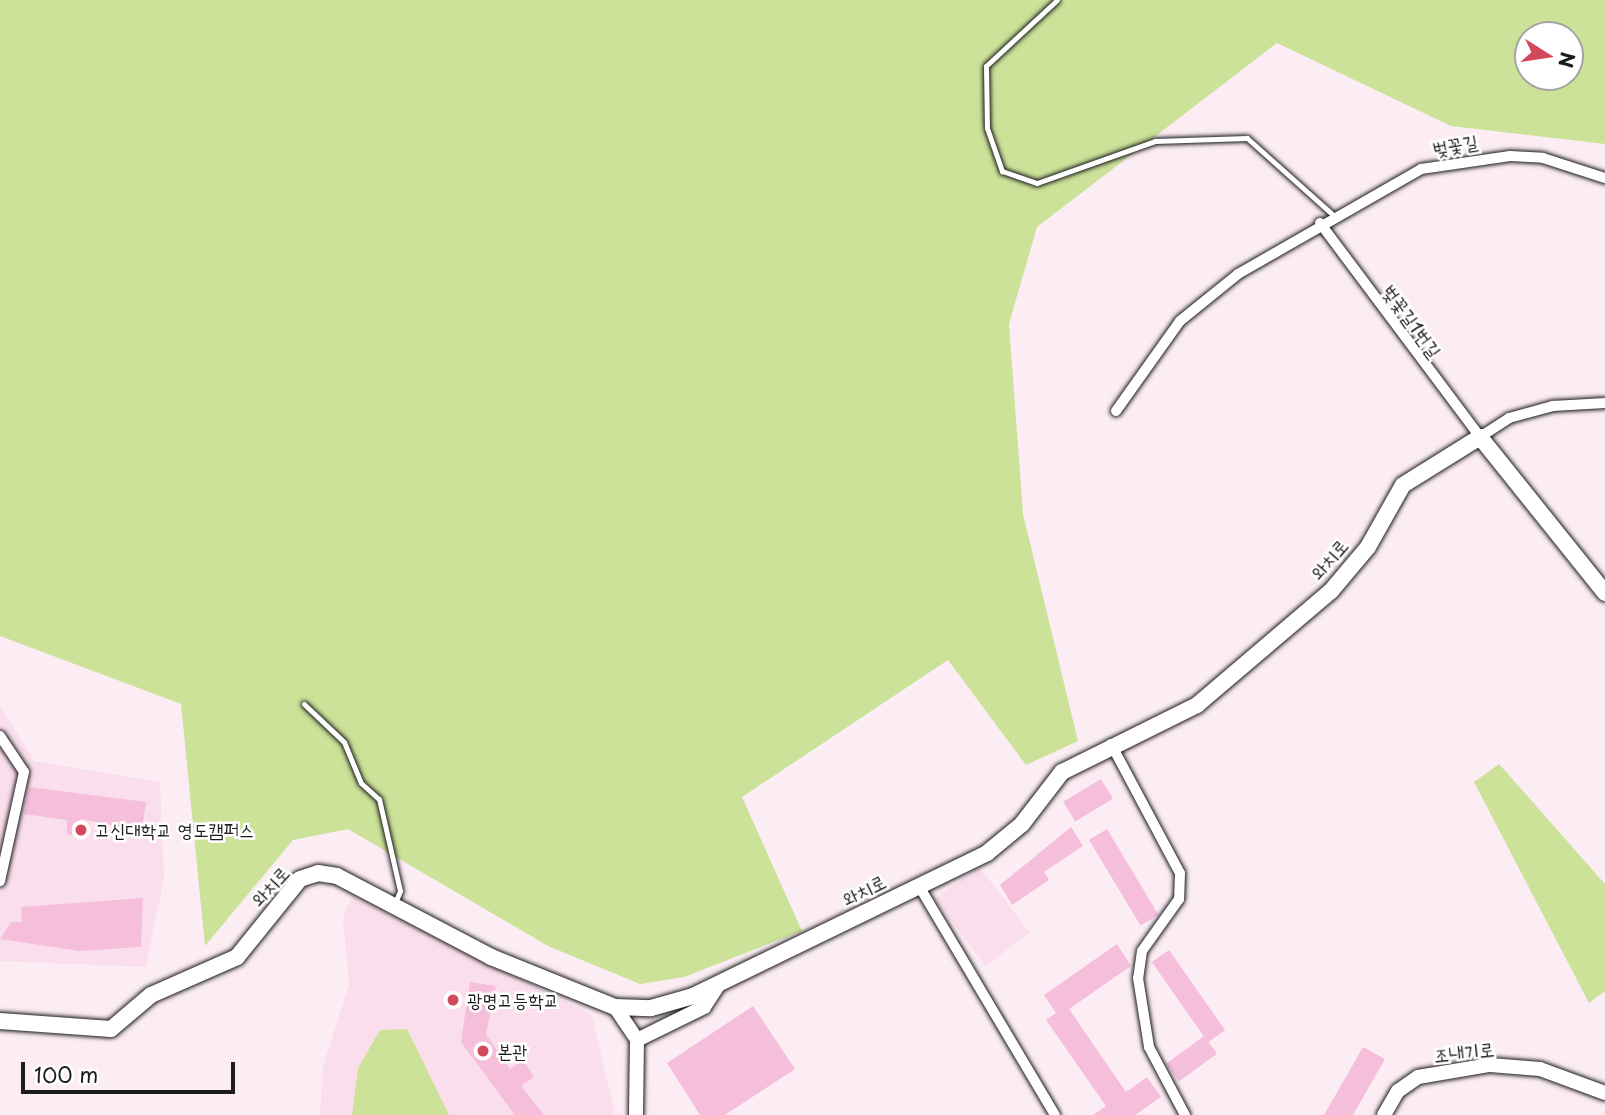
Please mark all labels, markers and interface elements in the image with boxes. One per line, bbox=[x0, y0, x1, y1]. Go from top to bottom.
north arrow bbox=[1514, 21, 1584, 91]
text: N bbox=[1552, 50, 1583, 70]
street label: 벚꽃길 bbox=[1430, 130, 1480, 160]
street label: 벚꽃길1번길 bbox=[1378, 280, 1446, 362]
street label: 와치로 bbox=[1305, 534, 1353, 584]
place label: 고신대학교 영도캠퍼스 bbox=[95, 819, 254, 841]
marker: 고신대학교 영도캠퍼스 bbox=[73, 822, 89, 838]
street label: 와치로 bbox=[246, 861, 294, 911]
street label: 와치로 bbox=[838, 870, 890, 910]
place label: 광명고등학교 bbox=[467, 989, 559, 1011]
marker: 광명고등학교 bbox=[445, 992, 461, 1008]
street label: 조내기로 bbox=[1432, 1037, 1496, 1067]
place label: 본관 bbox=[497, 1040, 528, 1062]
marker: 본관 bbox=[475, 1043, 491, 1059]
scale bar bbox=[24, 1048, 238, 1092]
text: 100 m bbox=[34, 1058, 98, 1090]

